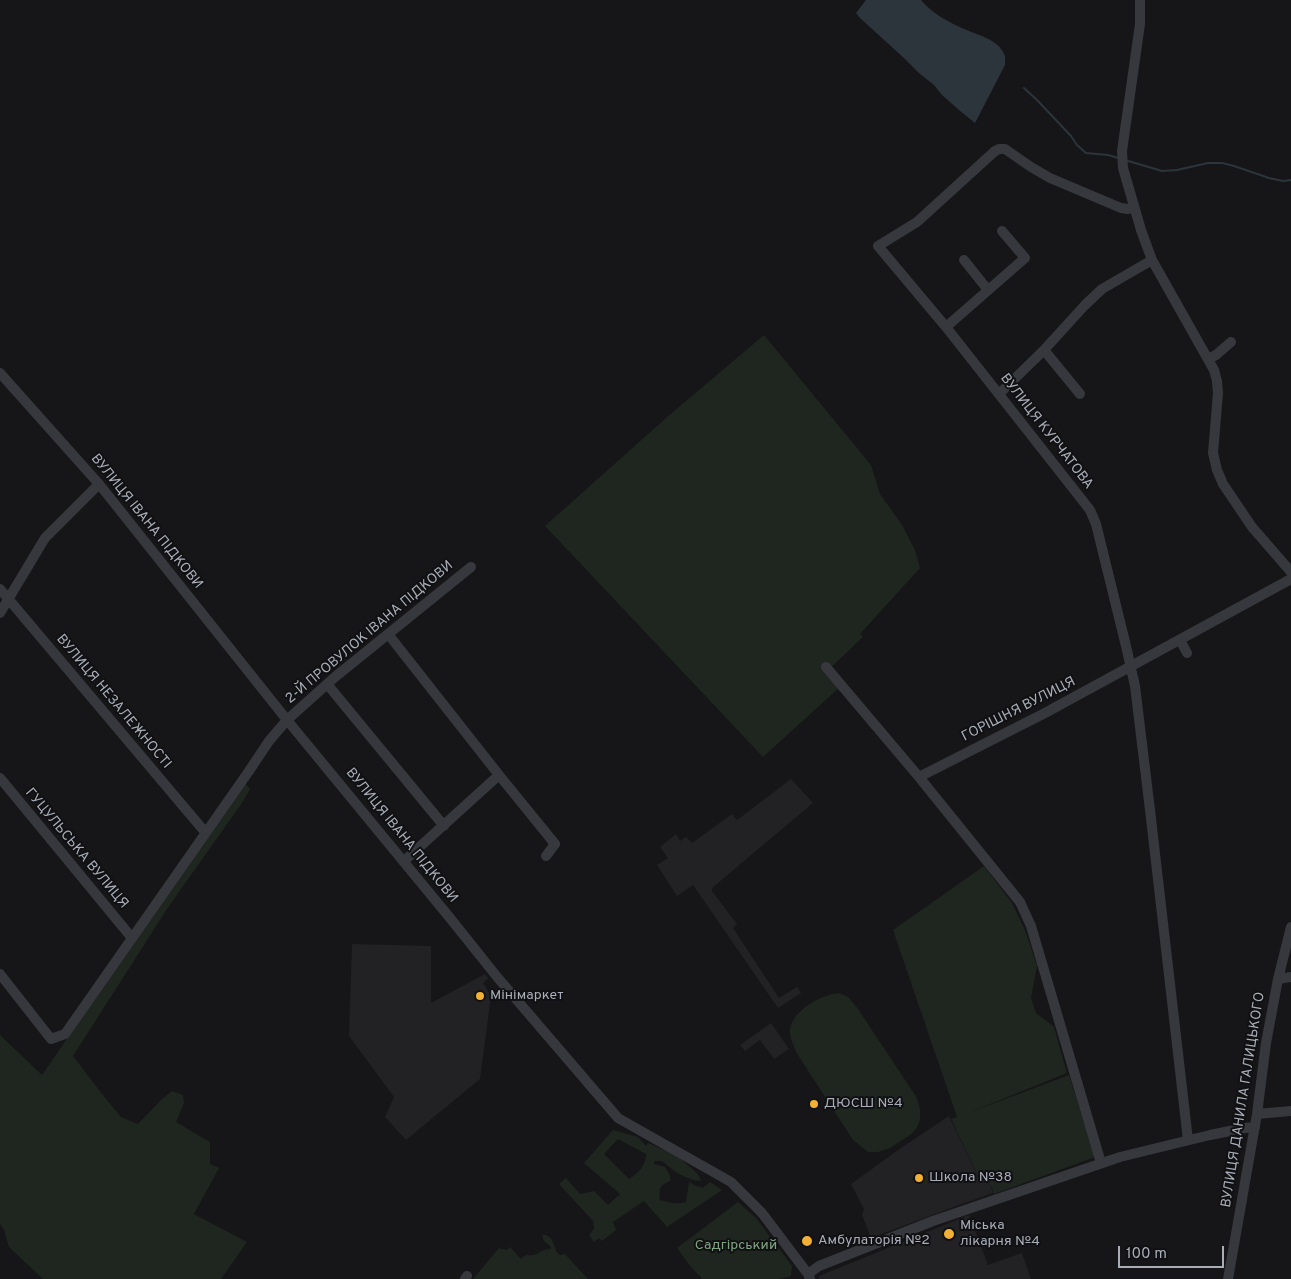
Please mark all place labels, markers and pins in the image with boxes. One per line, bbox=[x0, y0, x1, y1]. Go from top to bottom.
place label: Мінімаркет bbox=[490, 988, 563, 1004]
marker: Мінімаркет bbox=[474, 990, 486, 1002]
place label: ДЮСШ №4 bbox=[824, 1096, 903, 1112]
marker: ДЮСШ №4 bbox=[808, 1098, 820, 1110]
place label: Школа №38 bbox=[929, 1170, 1012, 1186]
marker: Школа №38 bbox=[913, 1172, 925, 1184]
place label: Міська лікарня №4 bbox=[960, 1218, 1040, 1250]
marker: Міська лікарня №4 bbox=[942, 1227, 956, 1241]
place label: Амбулаторія №2 bbox=[818, 1233, 930, 1249]
marker: Амбулаторія №2 bbox=[800, 1234, 814, 1248]

